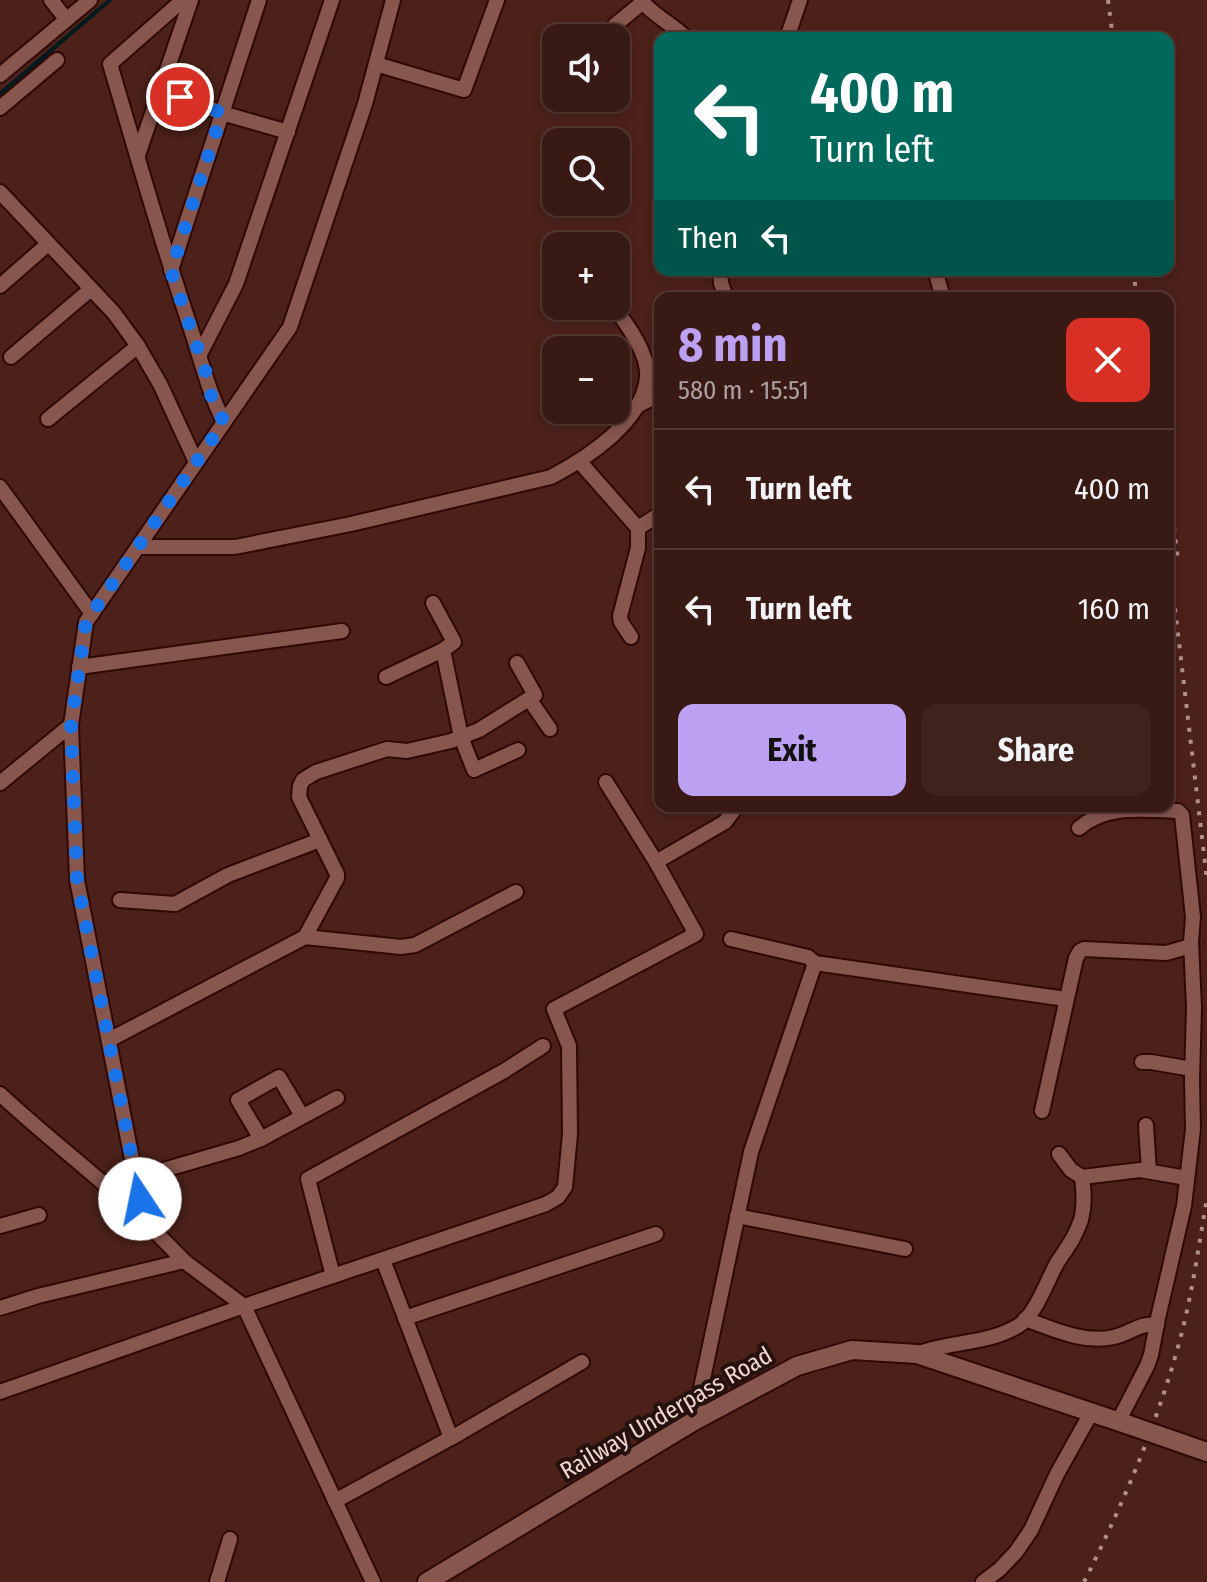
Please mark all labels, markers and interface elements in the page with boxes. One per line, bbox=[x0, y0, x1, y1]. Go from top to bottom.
map controls bbox=[542, 24, 630, 424]
button: sound bbox=[542, 24, 630, 112]
text: 400 m bbox=[810, 60, 954, 127]
pin bbox=[146, 63, 214, 131]
icon: left bbox=[678, 64, 782, 168]
icon: arrive bbox=[158, 75, 202, 119]
button: search bbox=[542, 128, 630, 216]
text: Turn left bbox=[810, 128, 934, 172]
icon: left bbox=[754, 216, 798, 260]
text: Then bbox=[678, 220, 738, 256]
button: + bbox=[542, 232, 630, 320]
text: 8 min bbox=[678, 316, 788, 374]
button: close bbox=[1066, 318, 1150, 402]
button: − bbox=[542, 336, 630, 424]
text: 580 m · 15:51 bbox=[678, 375, 809, 406]
icon: left bbox=[678, 467, 722, 511]
text: Turn left bbox=[746, 471, 852, 507]
text: 400 m bbox=[1074, 471, 1150, 507]
icon: left bbox=[678, 587, 722, 631]
text: Turn left bbox=[746, 591, 852, 627]
text: 160 m bbox=[1078, 591, 1150, 627]
button: Exit bbox=[678, 704, 906, 796]
button: Share bbox=[922, 704, 1150, 796]
position arrow bbox=[98, 1157, 182, 1241]
street label: Railway Underpass Road bbox=[555, 1341, 777, 1485]

